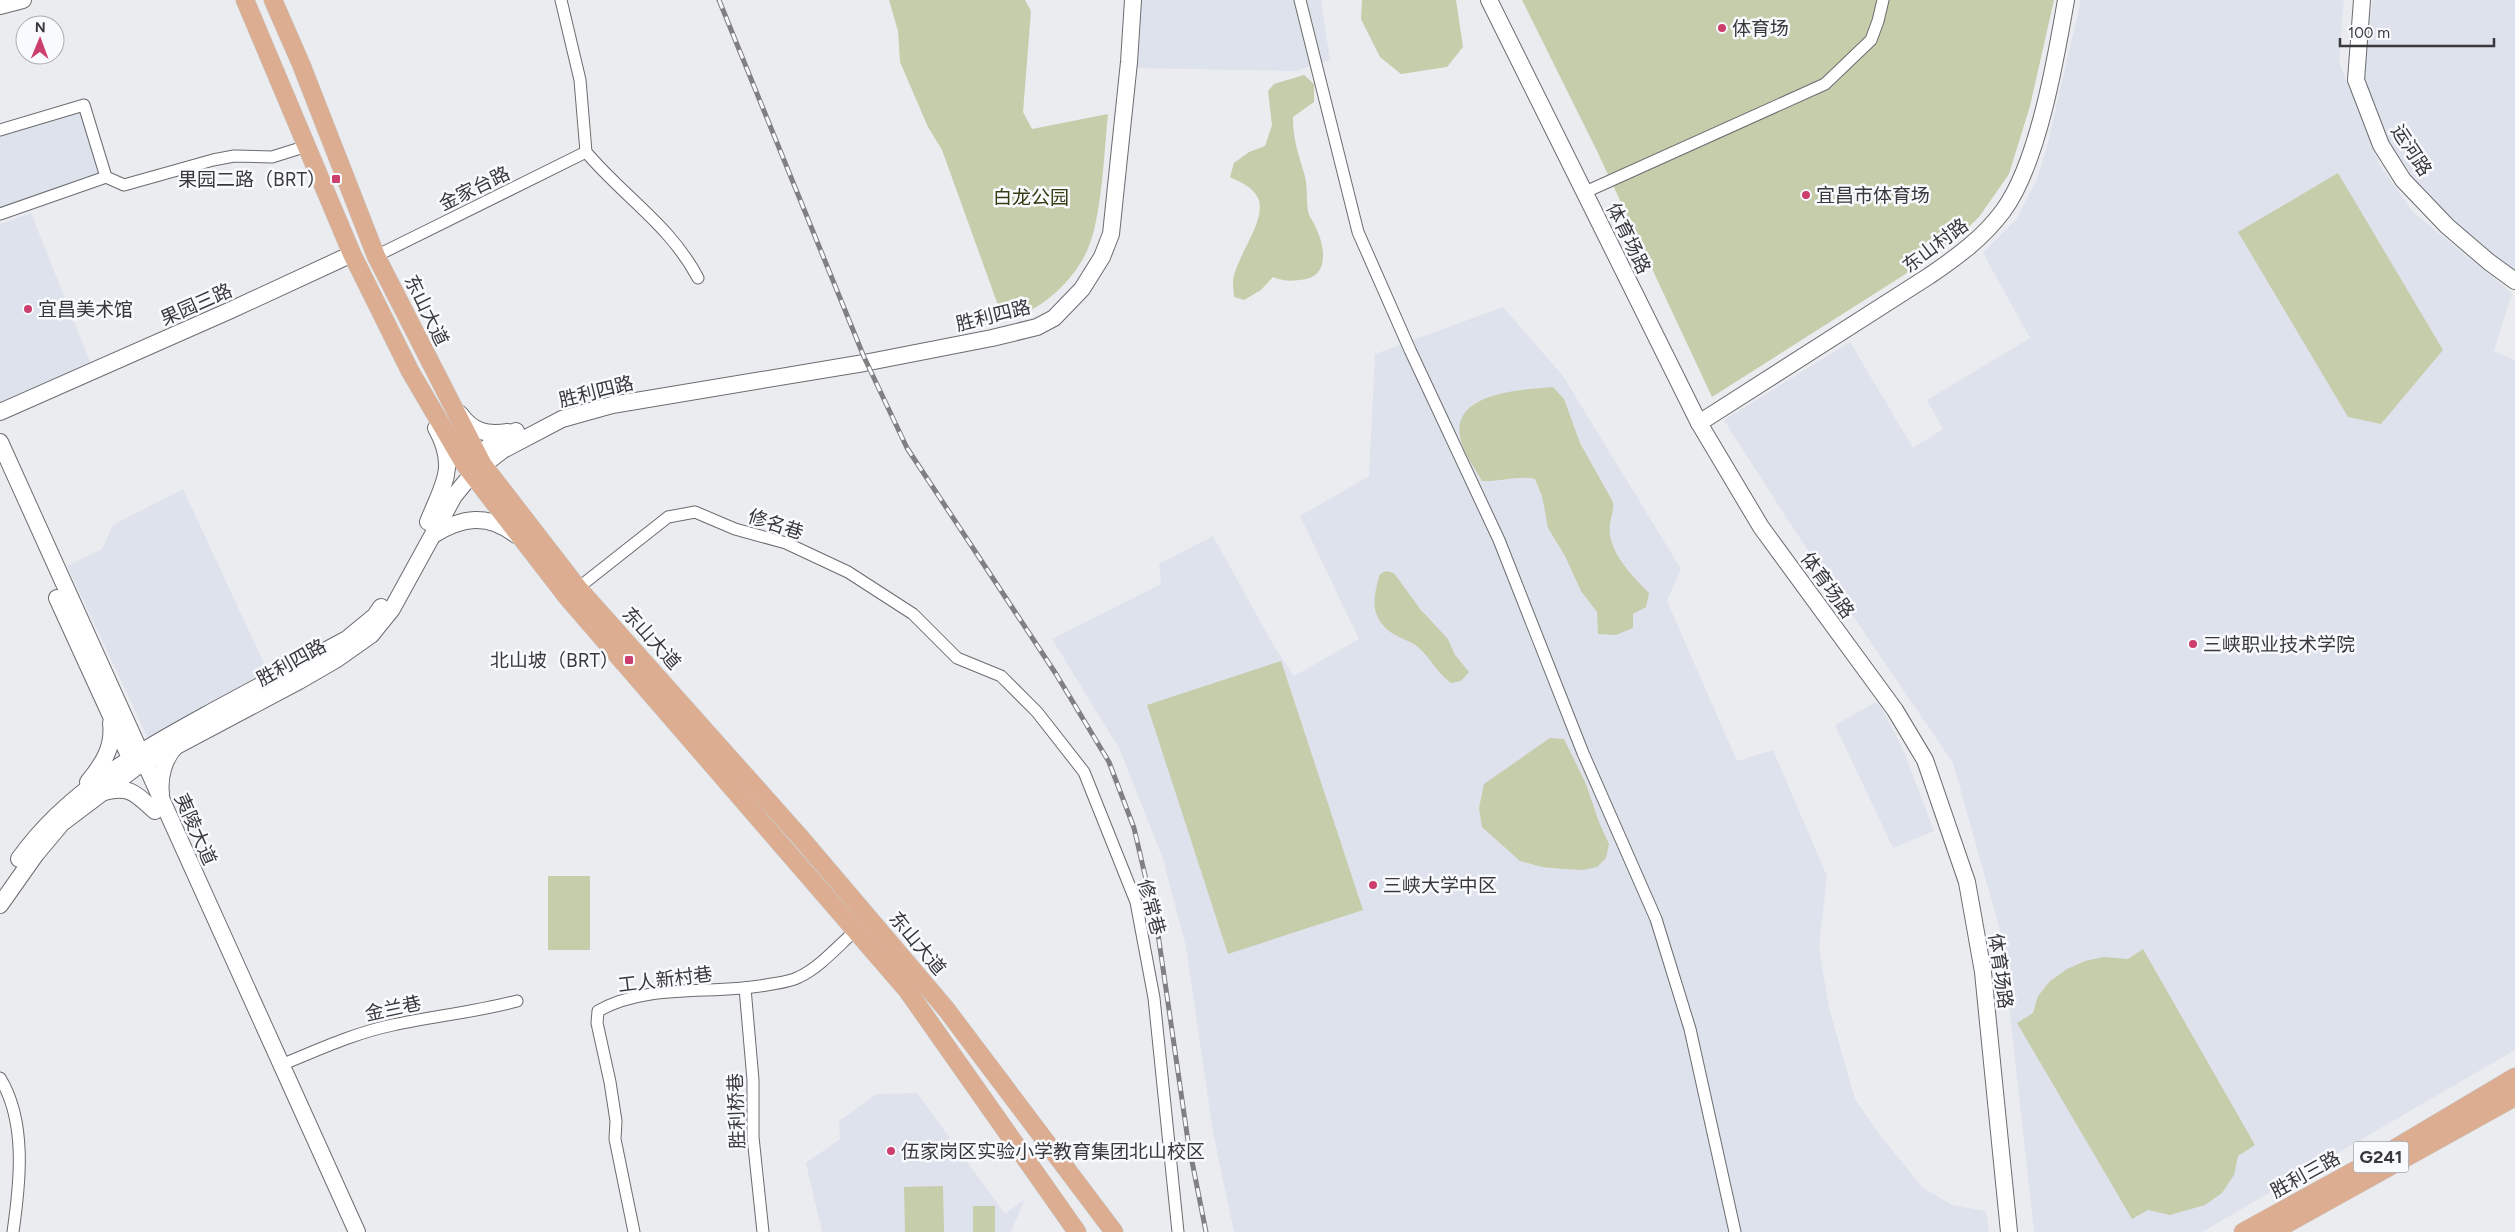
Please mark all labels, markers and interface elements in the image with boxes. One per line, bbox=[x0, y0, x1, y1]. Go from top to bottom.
north arrow bbox=[15, 15, 65, 65]
scale bar bbox=[2340, 15, 2494, 47]
place label: 体育场 bbox=[1732, 17, 1789, 40]
text: N bbox=[35, 19, 46, 36]
marker: 体育场 bbox=[1716, 22, 1728, 34]
text: 100 m bbox=[2348, 24, 2390, 42]
street label: 运河路 bbox=[2386, 120, 2437, 180]
street label: 金家台路 bbox=[435, 161, 513, 215]
place label: 果园二路（BRT） bbox=[178, 168, 326, 191]
marker: 果园二路（BRT） bbox=[330, 173, 342, 185]
place label: 宜昌市体育场 bbox=[1816, 184, 1930, 207]
park label: 白龙公园 bbox=[993, 186, 1069, 209]
marker: 宜昌市体育场 bbox=[1800, 189, 1812, 201]
street label: 体育场路 bbox=[1602, 199, 1656, 277]
street label: 东山村路 bbox=[1898, 213, 1973, 277]
street label: 东山大道 bbox=[400, 271, 454, 349]
street label: 果园三路 bbox=[157, 278, 236, 330]
street label: 胜利四路 bbox=[953, 295, 1033, 336]
place label: 宜昌美术馆 bbox=[38, 298, 133, 321]
marker: 宜昌美术馆 bbox=[22, 303, 34, 315]
street label: 胜利四路 bbox=[556, 371, 636, 412]
street label: 修名巷 bbox=[745, 505, 807, 544]
street label: 体育场路 bbox=[1796, 548, 1859, 623]
street label: 东山大道 bbox=[618, 602, 686, 674]
place label: 三峡职业技术学院 bbox=[2203, 633, 2355, 656]
street label: 胜利四路 bbox=[252, 634, 330, 691]
marker: 三峡职业技术学院 bbox=[2187, 638, 2199, 650]
place label: 北山坡（BRT） bbox=[490, 649, 619, 672]
marker: 北山坡（BRT） bbox=[623, 654, 635, 666]
street label: 夷陵大道 bbox=[170, 790, 222, 869]
place label: 三峡大学中区 bbox=[1383, 874, 1497, 897]
street label: 修常巷 bbox=[1133, 877, 1170, 938]
marker: 三峡大学中区 bbox=[1367, 879, 1379, 891]
street label: 东山大道 bbox=[884, 907, 951, 980]
street label: 体育场路 bbox=[1984, 932, 2017, 1010]
street label: 工人新村巷 bbox=[617, 962, 714, 997]
street label: 金兰巷 bbox=[363, 991, 423, 1026]
street label: 胜利桥巷 bbox=[724, 1073, 749, 1149]
place label: 伍家岗区实验小学教育集团北山校区 bbox=[901, 1140, 1205, 1163]
road number: G241 bbox=[2354, 1142, 2408, 1172]
marker: 伍家岗区实验小学教育集团北山校区 bbox=[885, 1145, 897, 1157]
street label: 胜利三路 bbox=[2266, 1146, 2344, 1203]

